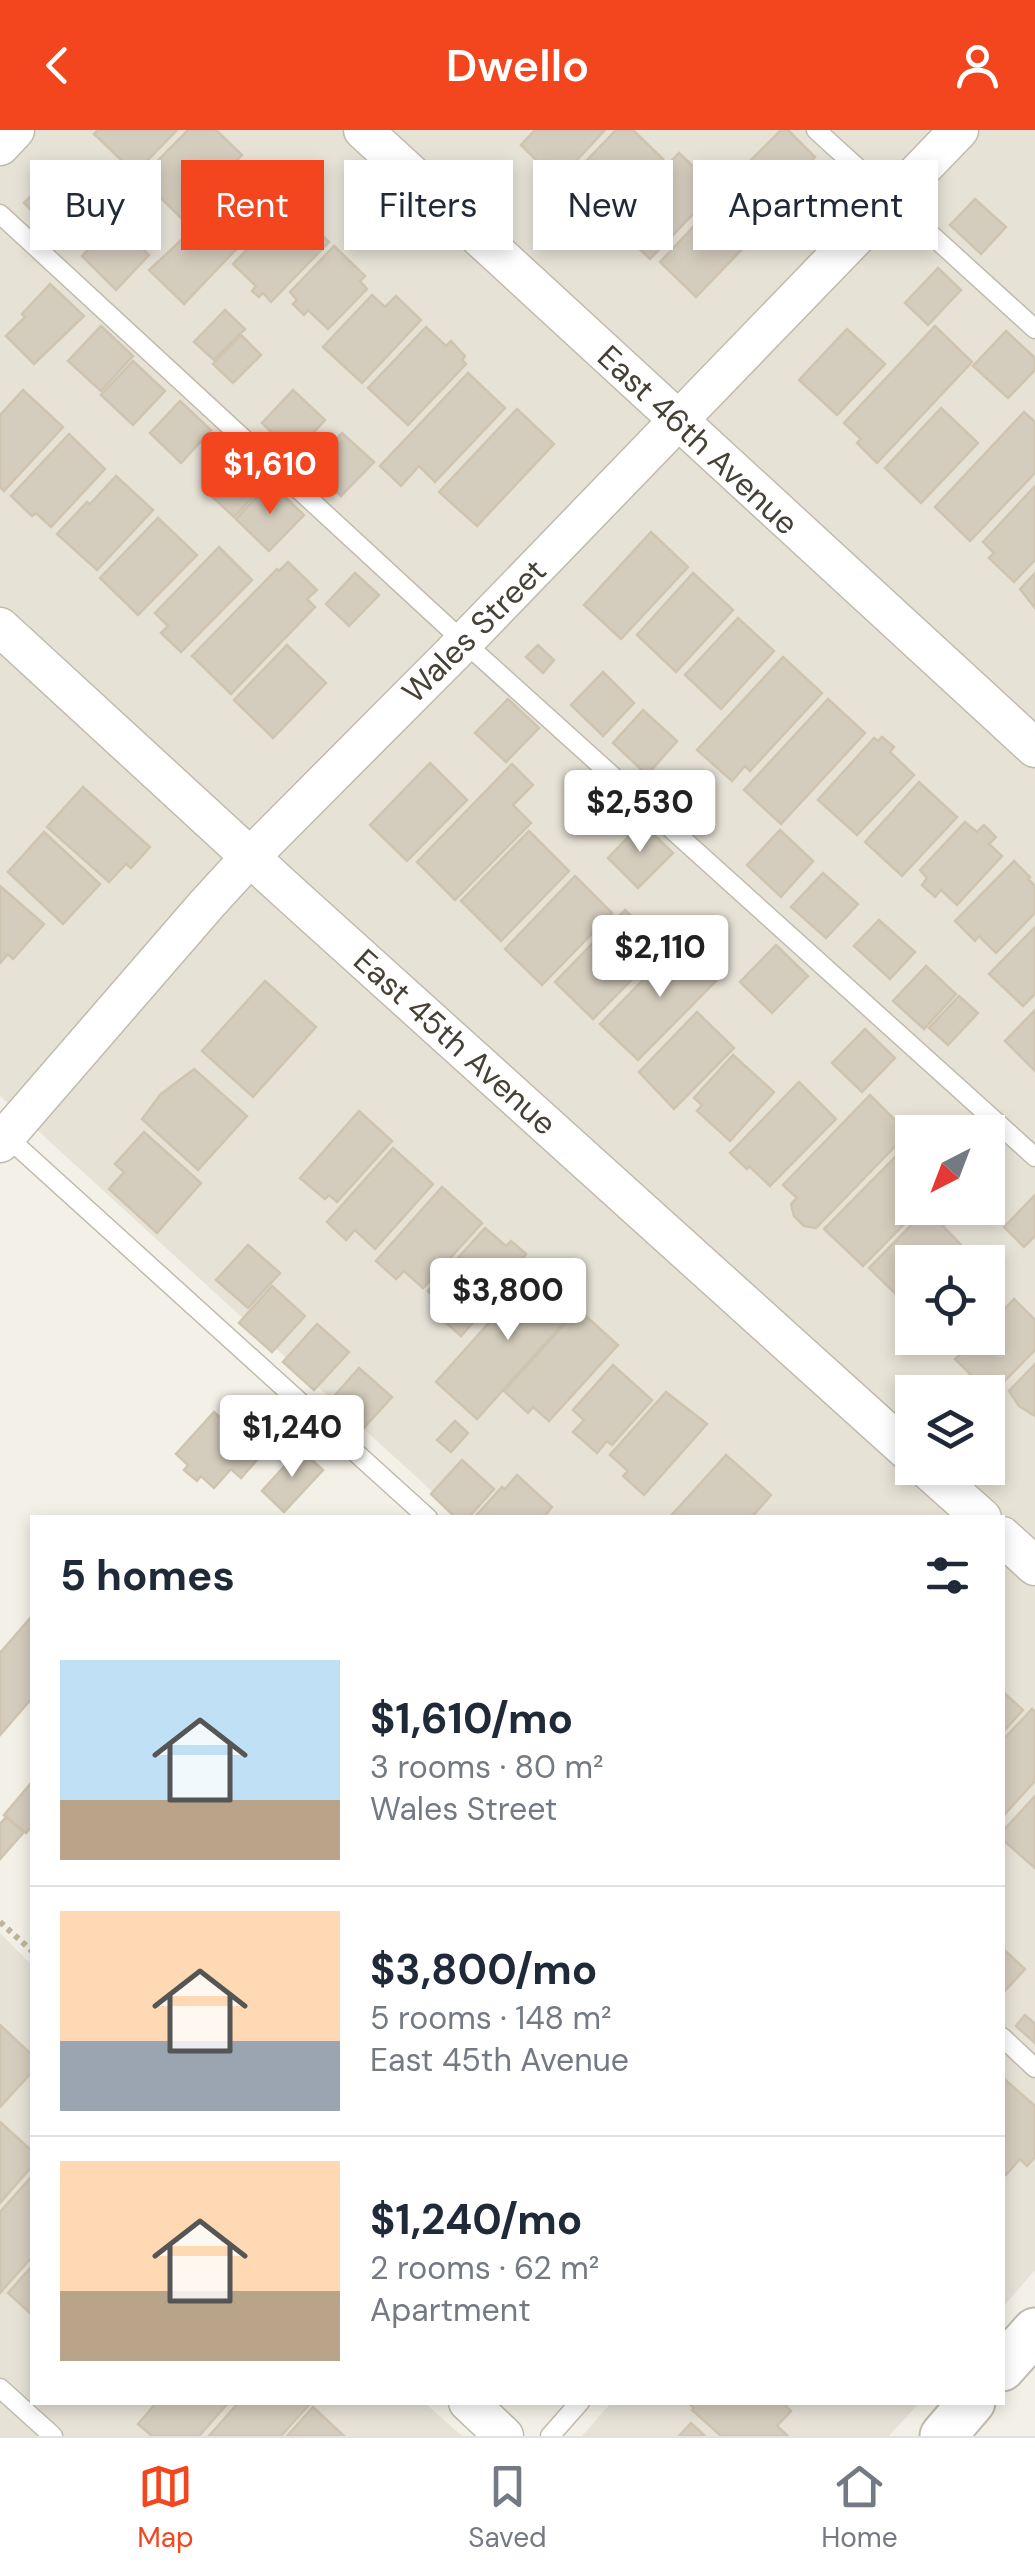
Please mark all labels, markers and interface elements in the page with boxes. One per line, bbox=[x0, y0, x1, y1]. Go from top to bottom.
text: Dwello bbox=[446, 36, 589, 95]
icon: back bbox=[30, 38, 85, 93]
icon: person bbox=[950, 38, 1005, 93]
chip: Buy bbox=[30, 160, 161, 250]
chip: Rent bbox=[181, 160, 324, 250]
chip: Filters bbox=[344, 160, 513, 250]
chip: New bbox=[533, 160, 673, 250]
chip: Apartment bbox=[693, 160, 938, 250]
street label: East 46th Avenue bbox=[589, 336, 807, 544]
pin: $1,610 bbox=[189, 432, 351, 517]
text: $1,610 bbox=[223, 443, 317, 485]
street label: Wales Street bbox=[393, 550, 555, 712]
pin: $2,530 bbox=[559, 770, 721, 855]
text: $2,530 bbox=[586, 781, 694, 823]
pin: $2,110 bbox=[579, 915, 741, 1000]
text: $2,110 bbox=[614, 926, 706, 968]
street label: East 45th Avenue bbox=[345, 940, 565, 1144]
north arrow bbox=[895, 1115, 1005, 1225]
map controls bbox=[895, 1115, 1005, 1485]
button: locate bbox=[895, 1245, 1005, 1355]
pin: $3,800 bbox=[427, 1258, 589, 1343]
text: $3,800 bbox=[452, 1269, 564, 1311]
button: layers bbox=[895, 1375, 1005, 1485]
pin: $1,240 bbox=[211, 1395, 373, 1480]
text: $1,240 bbox=[242, 1406, 342, 1448]
text: 5 homes bbox=[60, 1548, 235, 1603]
icon: filters bbox=[920, 1548, 975, 1603]
text: $1,610/mo bbox=[370, 1691, 573, 1746]
icon: home bbox=[140, 1700, 260, 1820]
text: 3 rooms · 80 m² bbox=[370, 1746, 603, 1788]
text: Wales Street bbox=[370, 1788, 557, 1830]
text: $3,800/mo bbox=[370, 1942, 597, 1997]
icon: home bbox=[140, 1951, 260, 2071]
text: 5 rooms · 148 m² bbox=[370, 1997, 612, 2039]
text: East 45th Avenue bbox=[370, 2039, 629, 2081]
text: $1,240/mo bbox=[370, 2192, 582, 2247]
icon: home bbox=[140, 2201, 260, 2321]
text: 2 rooms · 62 m² bbox=[370, 2247, 599, 2289]
text: Apartment bbox=[370, 2289, 531, 2331]
tab: Map bbox=[137, 2459, 194, 2556]
tab: Saved bbox=[468, 2459, 547, 2556]
tab: Home bbox=[821, 2459, 898, 2556]

